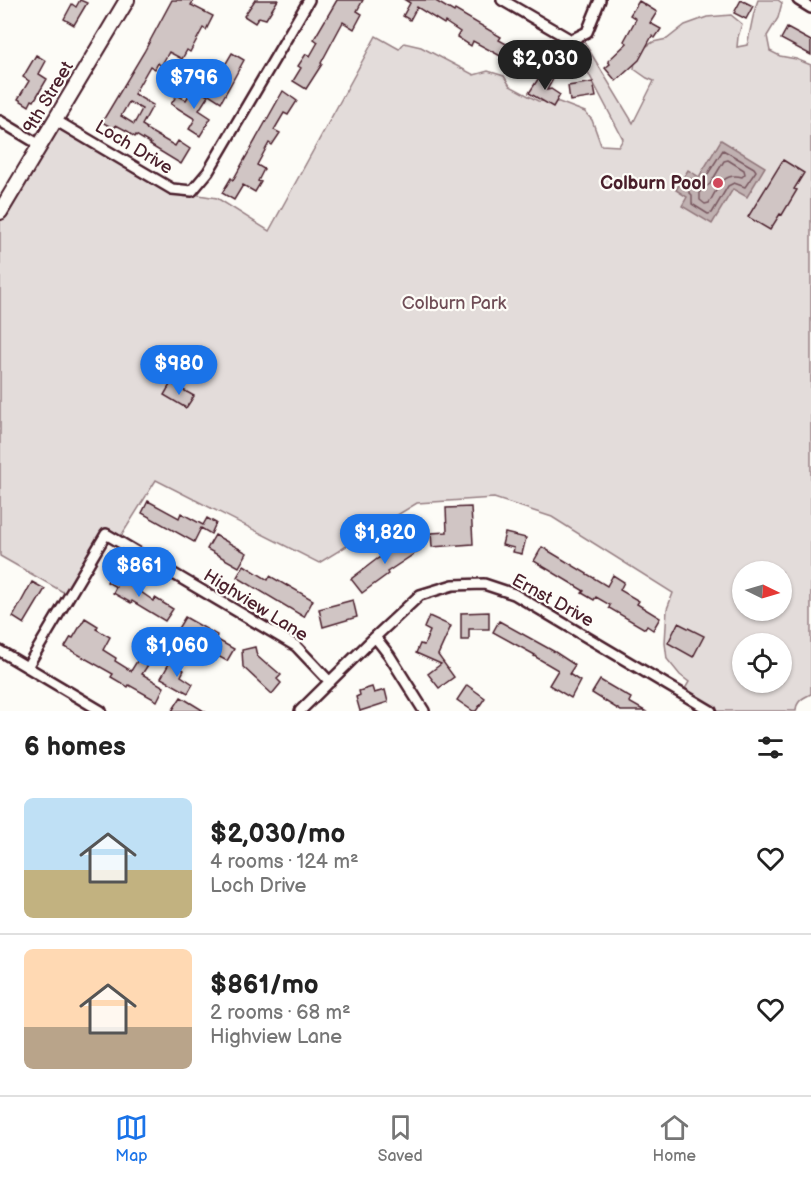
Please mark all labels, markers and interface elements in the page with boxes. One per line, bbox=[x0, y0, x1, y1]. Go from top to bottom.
pin: $2,030 bbox=[496, 40, 594, 91]
text: $2,030 bbox=[512, 47, 578, 71]
street label: 9th Street bbox=[19, 57, 78, 137]
pin: $796 bbox=[158, 59, 230, 110]
text: $796 bbox=[170, 66, 218, 90]
street label: Loch Drive bbox=[91, 116, 177, 179]
place label: Colburn Pool bbox=[600, 173, 706, 194]
marker: Colburn Pool bbox=[711, 176, 725, 190]
park label: Colburn Park bbox=[402, 293, 506, 314]
pin: $980 bbox=[143, 345, 215, 396]
text: $980 bbox=[154, 352, 204, 376]
pin: $1,820 bbox=[336, 514, 434, 565]
text: $1,820 bbox=[354, 521, 416, 545]
pin: $861 bbox=[103, 547, 175, 598]
text: $861 bbox=[116, 554, 162, 578]
north arrow bbox=[732, 561, 792, 621]
map controls bbox=[732, 561, 792, 693]
street label: Highview Lane bbox=[200, 565, 312, 646]
street label: Ernst Drive bbox=[508, 569, 598, 632]
pin: $1,060 bbox=[128, 627, 226, 678]
button: locate bbox=[732, 633, 792, 693]
text: $1,060 bbox=[145, 634, 209, 658]
icon: filters bbox=[754, 731, 787, 764]
text: 6 homes bbox=[24, 732, 126, 763]
text: $2,030/mo bbox=[210, 819, 345, 850]
icon: home bbox=[72, 822, 144, 894]
icon: heart bbox=[754, 842, 787, 875]
text: 4 rooms · 124 m² bbox=[210, 850, 359, 874]
text: Loch Drive bbox=[210, 874, 306, 898]
text: $861/mo bbox=[210, 970, 319, 1001]
icon: home bbox=[72, 973, 144, 1045]
icon: heart bbox=[754, 993, 787, 1026]
text: 2 rooms · 68 m² bbox=[210, 1001, 351, 1025]
text: Highview Lane bbox=[210, 1025, 342, 1049]
tab: Map bbox=[115, 1111, 148, 1166]
tab: Saved bbox=[378, 1111, 423, 1166]
tab: Home bbox=[653, 1111, 696, 1166]

